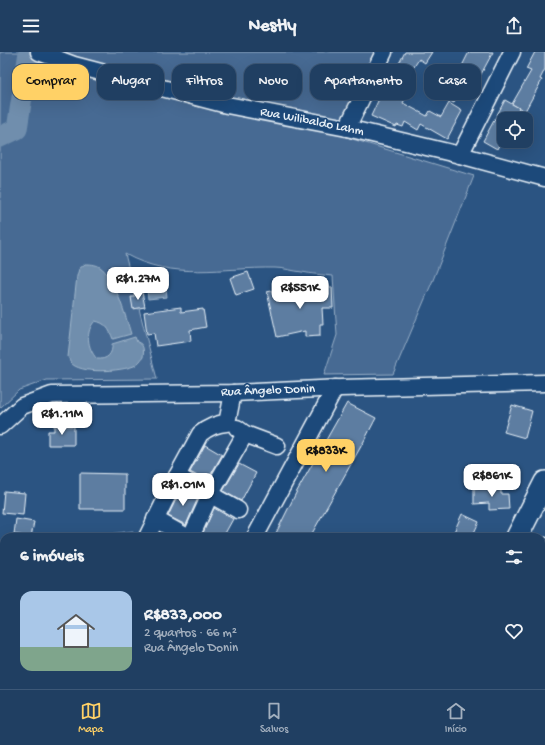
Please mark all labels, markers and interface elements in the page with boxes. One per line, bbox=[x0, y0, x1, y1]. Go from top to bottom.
icon: menu bbox=[20, 15, 42, 37]
icon: share bbox=[503, 15, 525, 37]
text: Nestly bbox=[249, 16, 296, 37]
chip: Comprar bbox=[12, 64, 89, 100]
chip: Alugar bbox=[97, 64, 164, 100]
chip: Filtros bbox=[172, 64, 236, 100]
chip: Novo bbox=[244, 64, 302, 100]
chip: Apartamento bbox=[310, 64, 416, 100]
chip: Casa bbox=[424, 64, 481, 100]
street label: Rua Wilibaldo Lahm bbox=[259, 105, 365, 139]
map controls bbox=[497, 112, 533, 148]
button: locate bbox=[497, 112, 533, 148]
pin: R$1.27M bbox=[101, 267, 175, 301]
text: R$1.27M bbox=[116, 272, 160, 287]
pin: R$551K bbox=[267, 276, 333, 310]
text: R$551K bbox=[281, 281, 319, 296]
street label: Rua Ângelo Donin bbox=[221, 380, 316, 400]
pin: R$1.11M bbox=[25, 402, 99, 436]
text: R$1.11M bbox=[41, 407, 83, 422]
pin: R$833K bbox=[293, 439, 359, 473]
text: R$833K bbox=[306, 444, 346, 459]
pin: R$861K bbox=[459, 464, 525, 498]
text: R$861K bbox=[473, 469, 511, 484]
pin: R$1.01M bbox=[146, 473, 220, 507]
text: R$1.01M bbox=[161, 478, 205, 493]
icon: filters bbox=[503, 546, 525, 568]
text: 6 imóveis bbox=[20, 547, 83, 567]
text: R$833,000 bbox=[144, 606, 222, 626]
icon: home bbox=[52, 607, 100, 655]
icon: heart bbox=[503, 620, 525, 642]
text: 2 quartos · 66 m² bbox=[144, 626, 237, 641]
text: Rua Ângelo Donin bbox=[144, 641, 238, 656]
tab: Mapa bbox=[78, 700, 103, 736]
tab: Salvos bbox=[260, 700, 288, 736]
tab: Início bbox=[445, 700, 467, 736]

